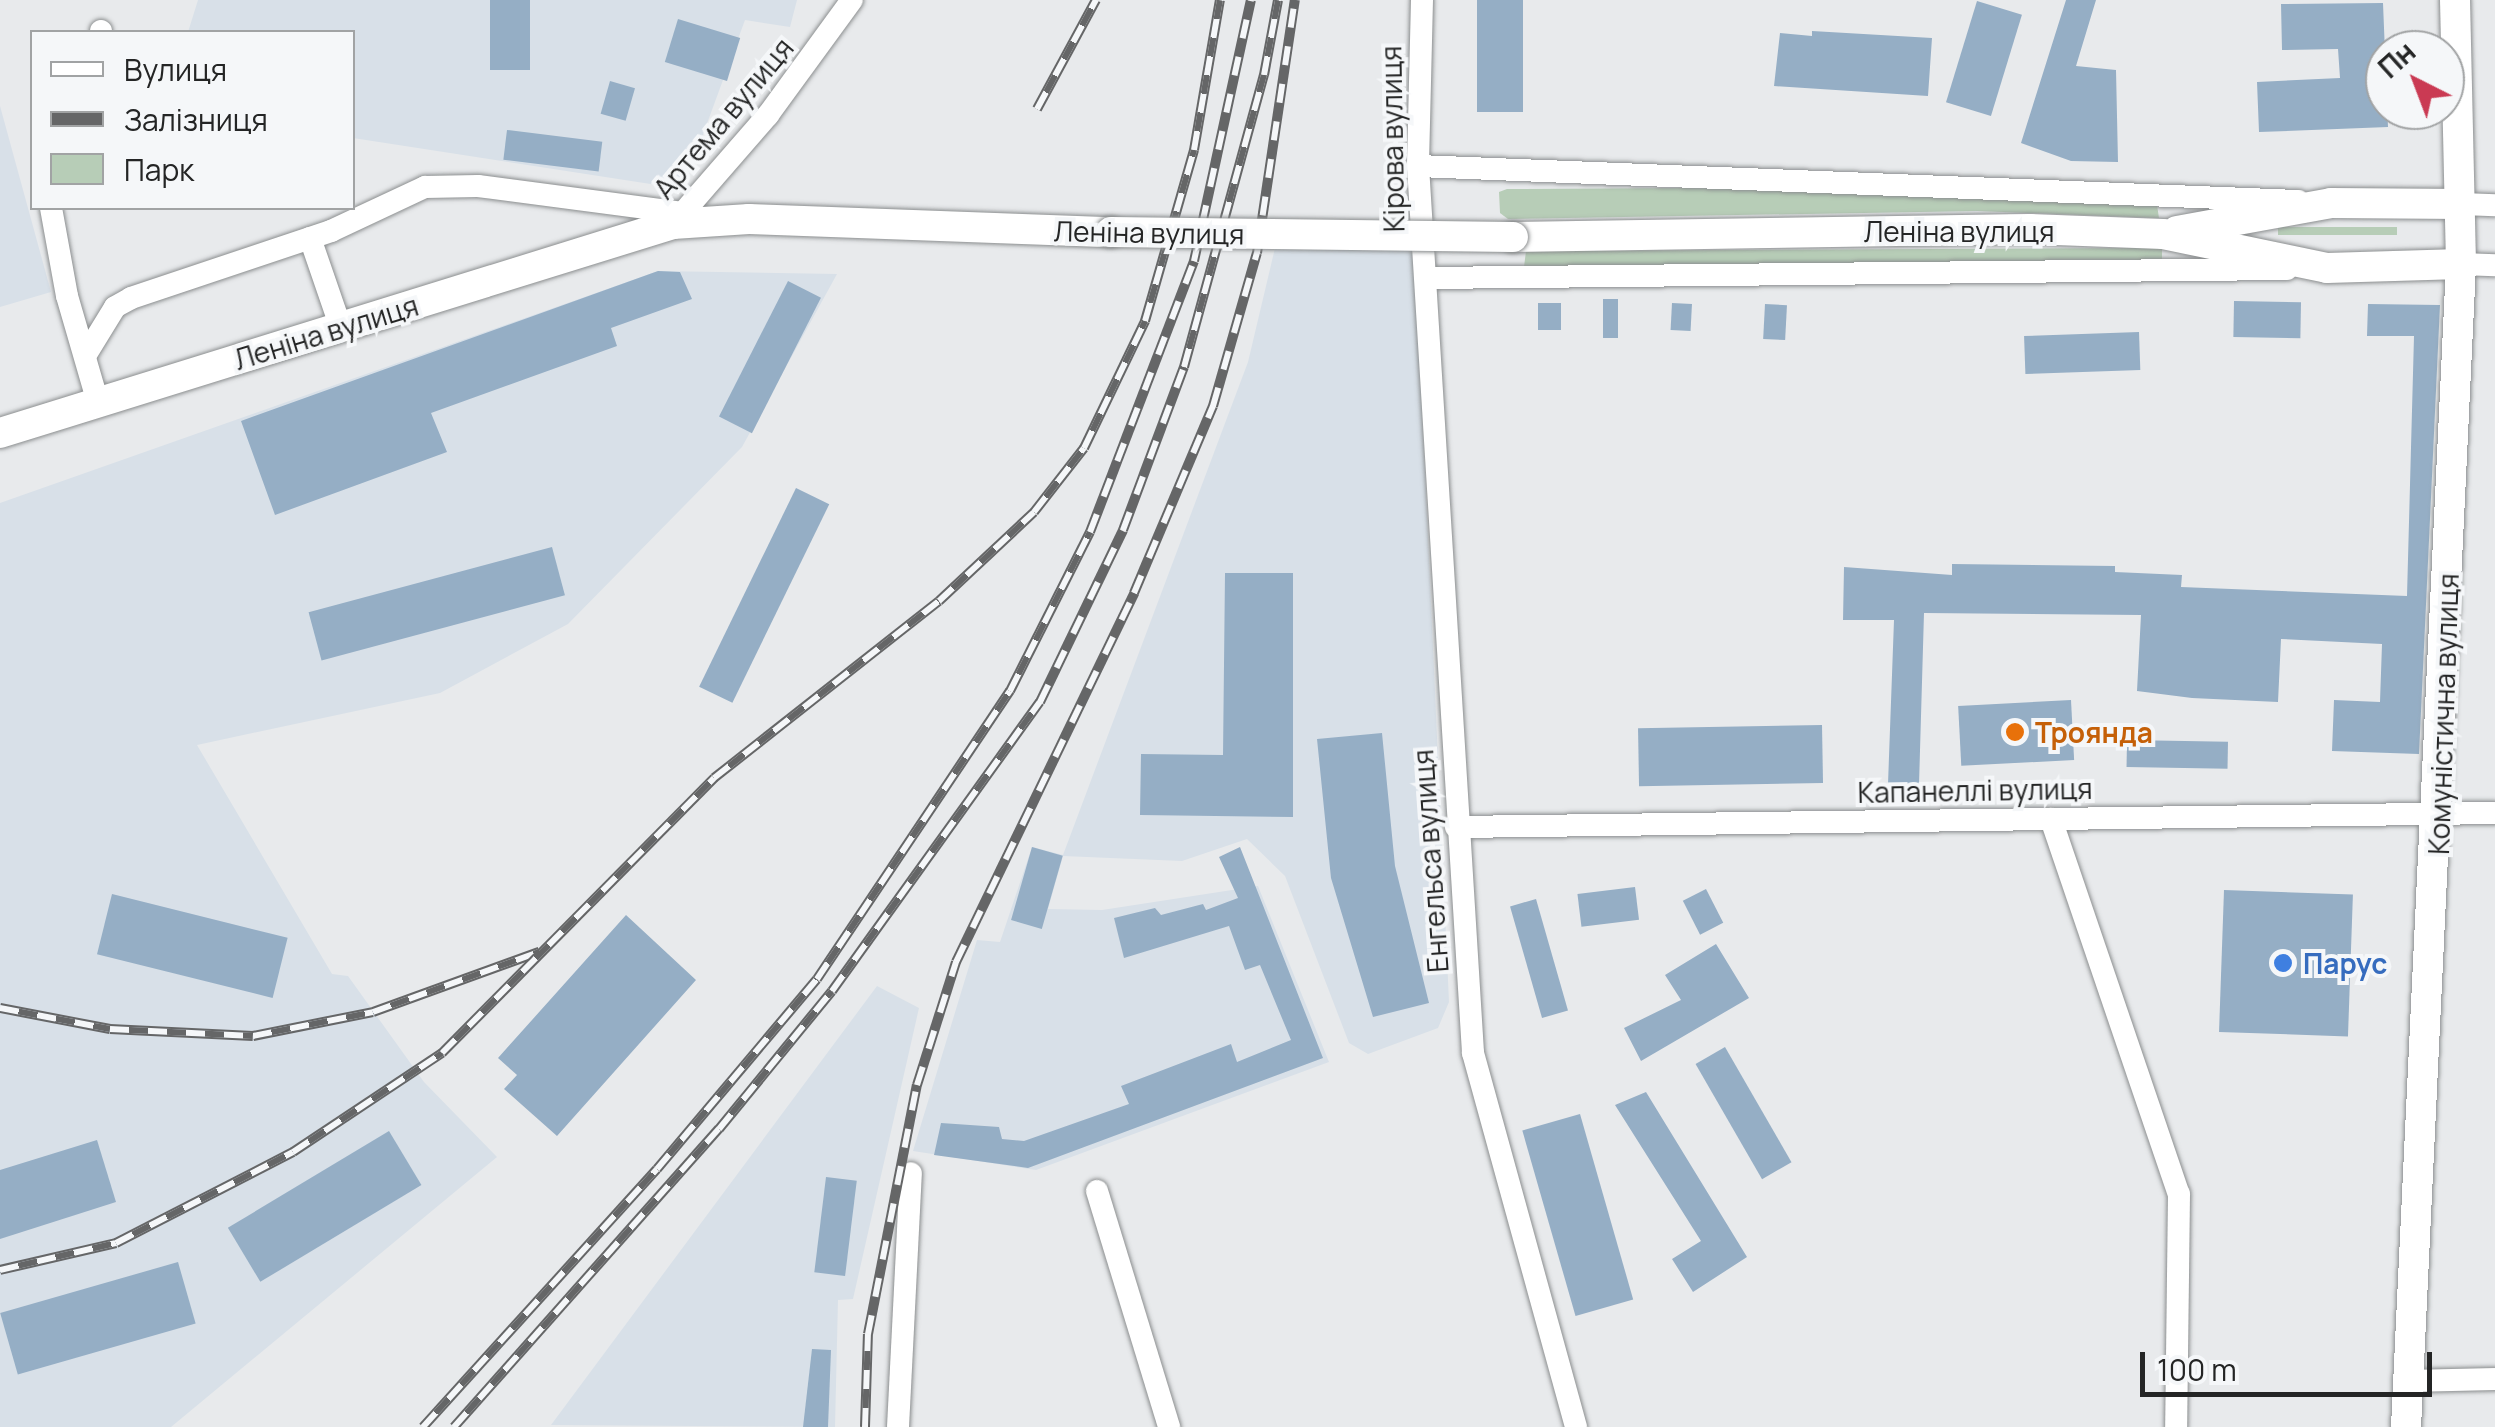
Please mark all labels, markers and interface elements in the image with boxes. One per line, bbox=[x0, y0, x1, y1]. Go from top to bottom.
legend bbox=[30, 30, 355, 210]
north arrow bbox=[2365, 30, 2465, 130]
street label: Артема вулиця bbox=[646, 31, 800, 205]
text: Пн bbox=[2370, 32, 2423, 86]
street label: Кірова вулиця bbox=[1374, 45, 1410, 233]
text: Вулиця bbox=[124, 49, 227, 90]
text: Залізниця bbox=[124, 99, 268, 140]
text: Парк bbox=[124, 149, 194, 190]
street label: Леніна вулиця bbox=[1053, 214, 1245, 250]
street label: Леніна вулиця bbox=[1864, 214, 2054, 248]
street label: Леніна вулиця bbox=[230, 288, 422, 376]
street label: Комуністична вулиця bbox=[2421, 573, 2465, 855]
place label: Троянда bbox=[2035, 715, 2153, 749]
marker: Троянда bbox=[2004, 721, 2026, 743]
street label: Енгельса вулиця bbox=[1405, 748, 1455, 974]
street label: Капанеллі вулиця bbox=[1857, 771, 2093, 809]
place label: Парус bbox=[2303, 946, 2387, 980]
marker: Парус bbox=[2272, 952, 2294, 974]
scale bar bbox=[2145, 1332, 2438, 1394]
text: 100 m bbox=[2157, 1349, 2237, 1390]

